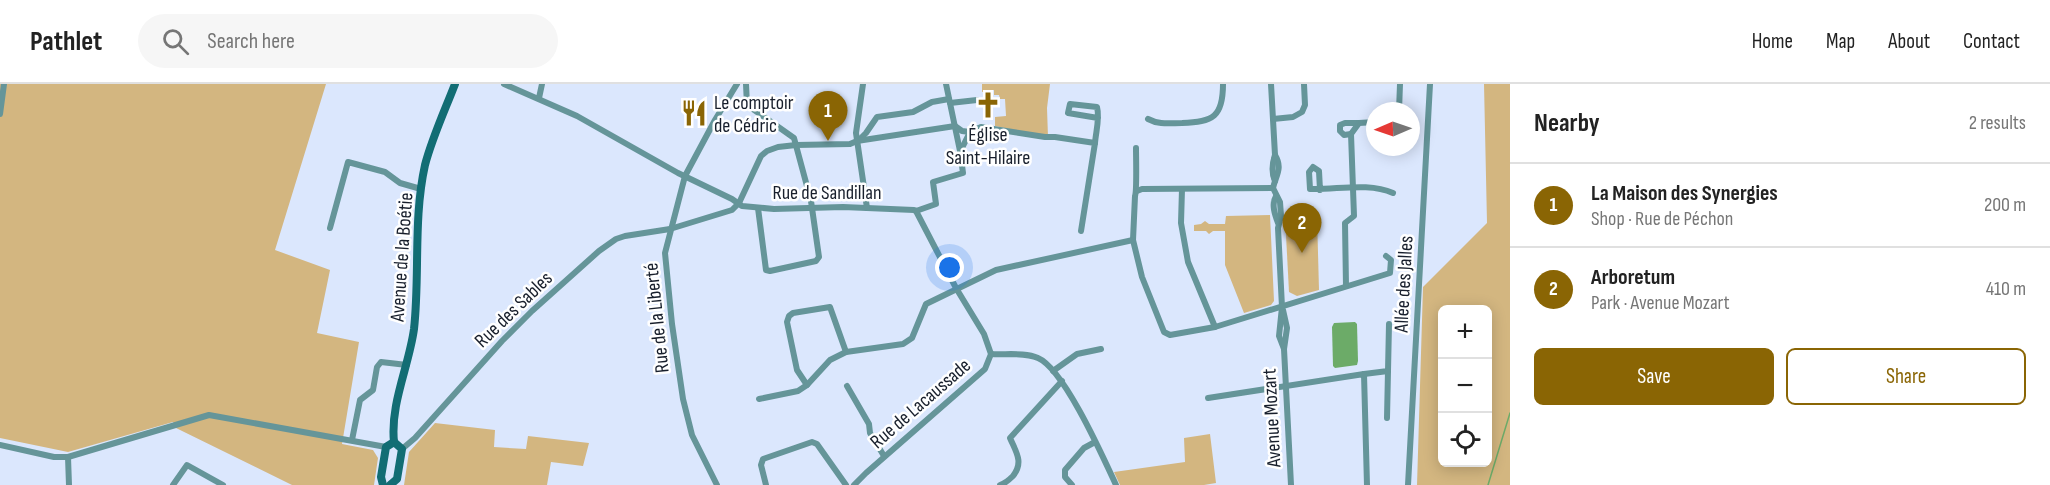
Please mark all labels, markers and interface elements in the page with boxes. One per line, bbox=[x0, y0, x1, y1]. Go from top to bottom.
search box bbox=[138, 14, 558, 68]
text: Pathlet bbox=[30, 25, 102, 58]
icon: search bbox=[159, 25, 192, 58]
text: Search here bbox=[207, 28, 295, 55]
text: Home bbox=[1752, 29, 1793, 54]
text: Map bbox=[1826, 29, 1855, 54]
text: About bbox=[1888, 29, 1930, 54]
text: Contact bbox=[1963, 29, 2020, 54]
church icon: Église Saint-Hilaire bbox=[973, 90, 1003, 120]
place label: Le comptoir de Cédric bbox=[714, 91, 794, 138]
pin: 1 bbox=[808, 92, 848, 141]
restaurant icon: Le comptoir de Cédric bbox=[679, 98, 709, 128]
north arrow bbox=[1366, 102, 1420, 156]
text: Nearby bbox=[1534, 108, 1600, 139]
text: 2 results bbox=[1969, 111, 2026, 135]
place label: Église Saint-Hilaire bbox=[946, 123, 1030, 170]
text: La Maison des Synergies bbox=[1591, 180, 1778, 207]
street label: Rue de Sandillan bbox=[773, 181, 881, 205]
street label: Avenue de la Boétie bbox=[385, 192, 418, 323]
text: 1 bbox=[1550, 193, 1557, 217]
text: 200 m bbox=[1984, 193, 2026, 217]
pin: 2 bbox=[1282, 204, 1322, 253]
text: Shop · Rue de Péchon bbox=[1591, 207, 1733, 231]
street label: Allée des Jalles bbox=[1389, 235, 1419, 334]
your location bbox=[935, 253, 964, 282]
street label: Rue de la Liberté bbox=[639, 262, 675, 374]
text: Arboretum bbox=[1591, 264, 1675, 291]
street label: Rue des Sables bbox=[470, 267, 558, 353]
text: 2 bbox=[1549, 277, 1558, 301]
text: 410 m bbox=[1986, 277, 2026, 301]
text: Park · Avenue Mozart bbox=[1591, 291, 1730, 315]
map controls bbox=[1438, 305, 1492, 467]
button: + bbox=[1438, 305, 1492, 359]
button: Save bbox=[1534, 348, 1774, 405]
button: Share bbox=[1786, 348, 2026, 405]
street label: Rue de Lacaussade bbox=[865, 354, 976, 454]
button: − bbox=[1438, 359, 1492, 413]
street label: Avenue Mozart bbox=[1257, 368, 1287, 469]
button: locate bbox=[1438, 413, 1492, 467]

